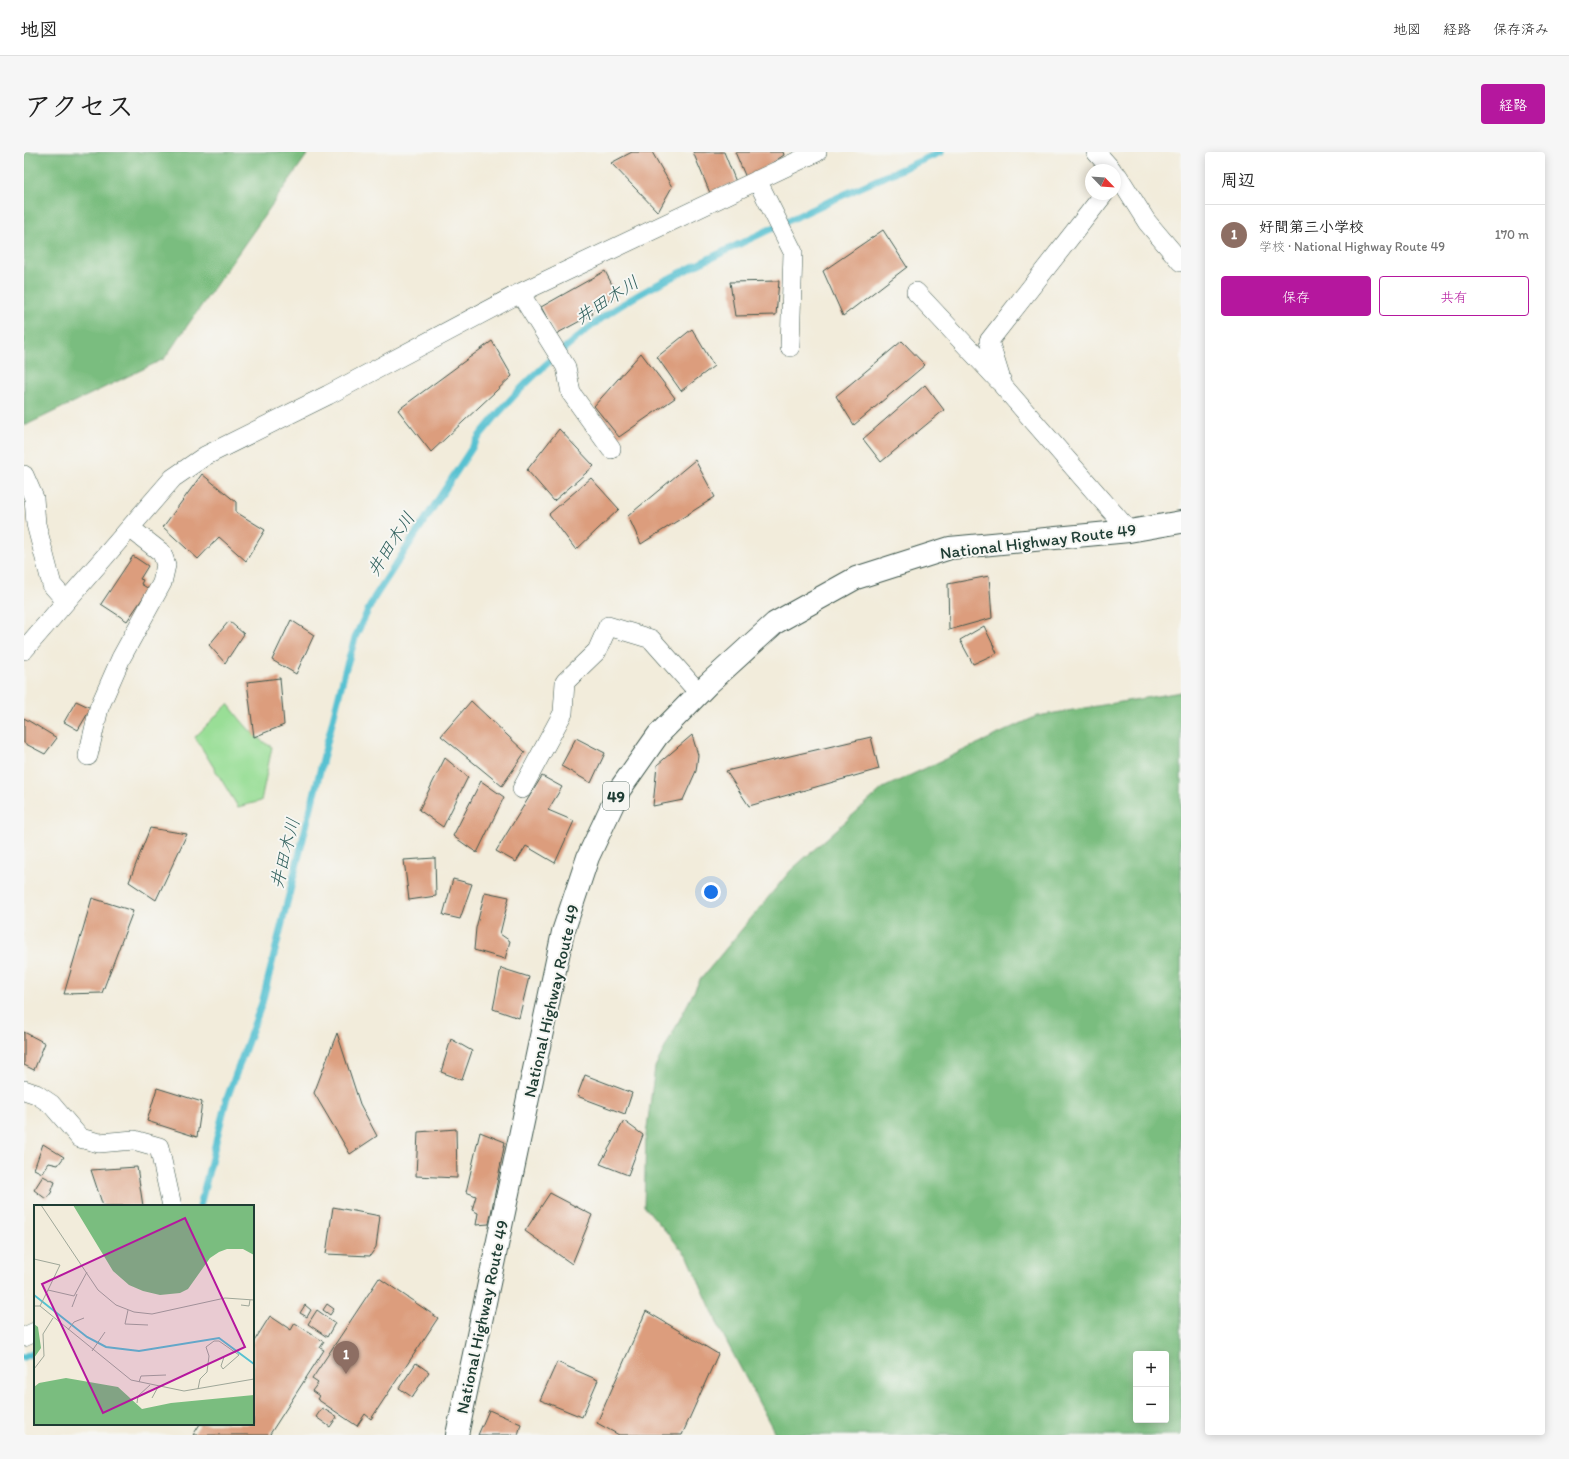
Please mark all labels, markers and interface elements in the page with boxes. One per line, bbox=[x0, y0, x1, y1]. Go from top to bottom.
text: 地図 bbox=[20, 18, 58, 41]
text: 地図 bbox=[1393, 21, 1421, 38]
text: 経路 bbox=[1443, 21, 1471, 38]
text: 保存済み bbox=[1493, 21, 1549, 38]
button: 経路 bbox=[1481, 84, 1545, 124]
text: アクセス bbox=[24, 89, 134, 123]
north arrow bbox=[1085, 164, 1121, 200]
text: 周辺 bbox=[1221, 170, 1255, 190]
text: 好間第三小学校 bbox=[1259, 218, 1364, 236]
text: 1 bbox=[1231, 227, 1237, 242]
text: 170 m bbox=[1495, 227, 1529, 242]
text: 学校 · National Highway Route 49 bbox=[1259, 239, 1445, 254]
water label: 井田木川 bbox=[571, 271, 643, 329]
button: 保存 bbox=[1221, 276, 1371, 316]
button: 共有 bbox=[1379, 276, 1529, 316]
water label: 井田木川 bbox=[362, 508, 420, 580]
street label: National Highway Route 49 bbox=[939, 519, 1137, 563]
road number: 49 bbox=[603, 782, 629, 810]
water label: 井田木川 bbox=[266, 815, 304, 891]
your location bbox=[701, 882, 721, 902]
street label: National Highway Route 49 bbox=[519, 902, 583, 1099]
inset map bbox=[34, 1205, 254, 1425]
street label: National Highway Route 49 bbox=[452, 1218, 512, 1416]
pin: 1 bbox=[333, 1341, 359, 1374]
map controls bbox=[1133, 1351, 1169, 1423]
button: + bbox=[1133, 1351, 1169, 1387]
button: − bbox=[1133, 1387, 1169, 1423]

